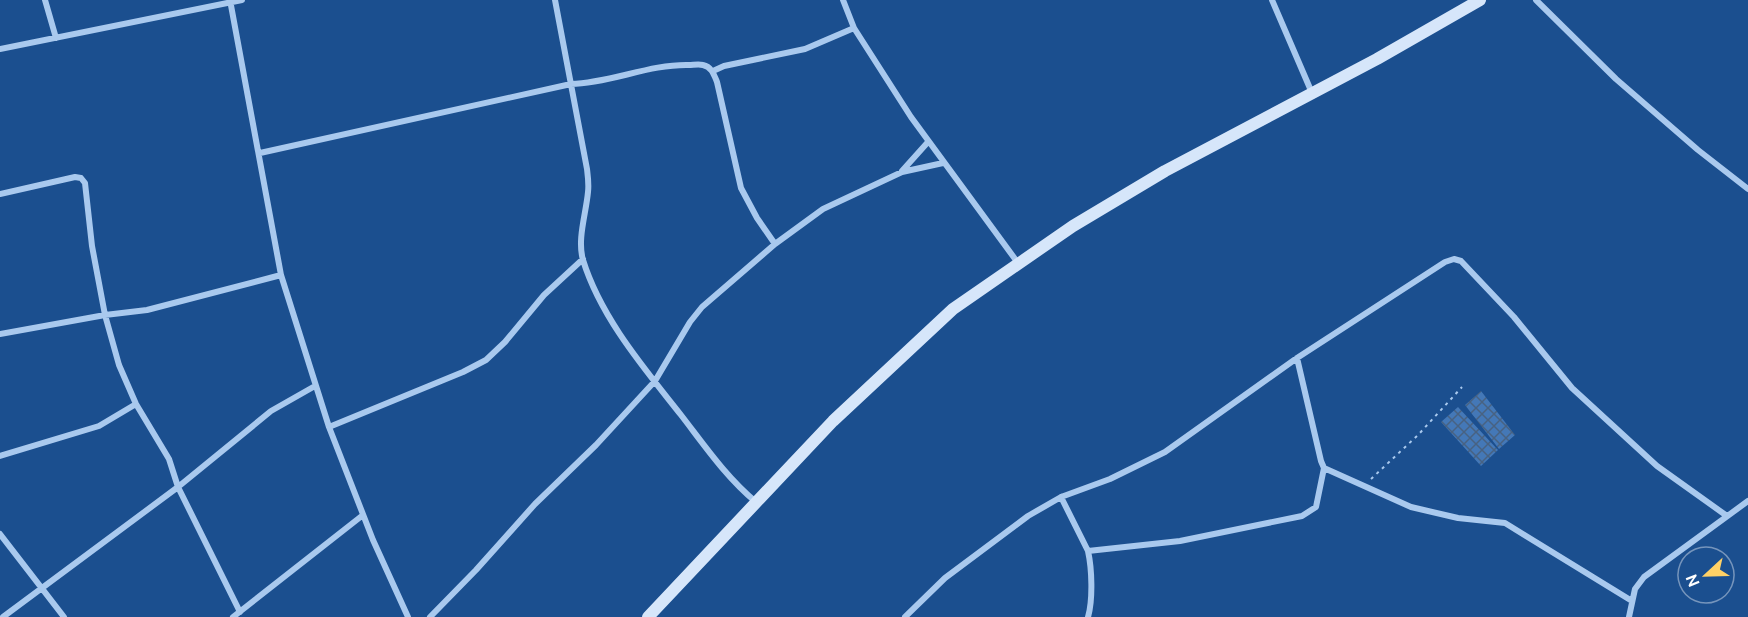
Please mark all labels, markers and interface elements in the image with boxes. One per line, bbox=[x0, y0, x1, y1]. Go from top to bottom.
north arrow bbox=[1676, 545, 1736, 605]
text: N bbox=[1682, 572, 1703, 590]

